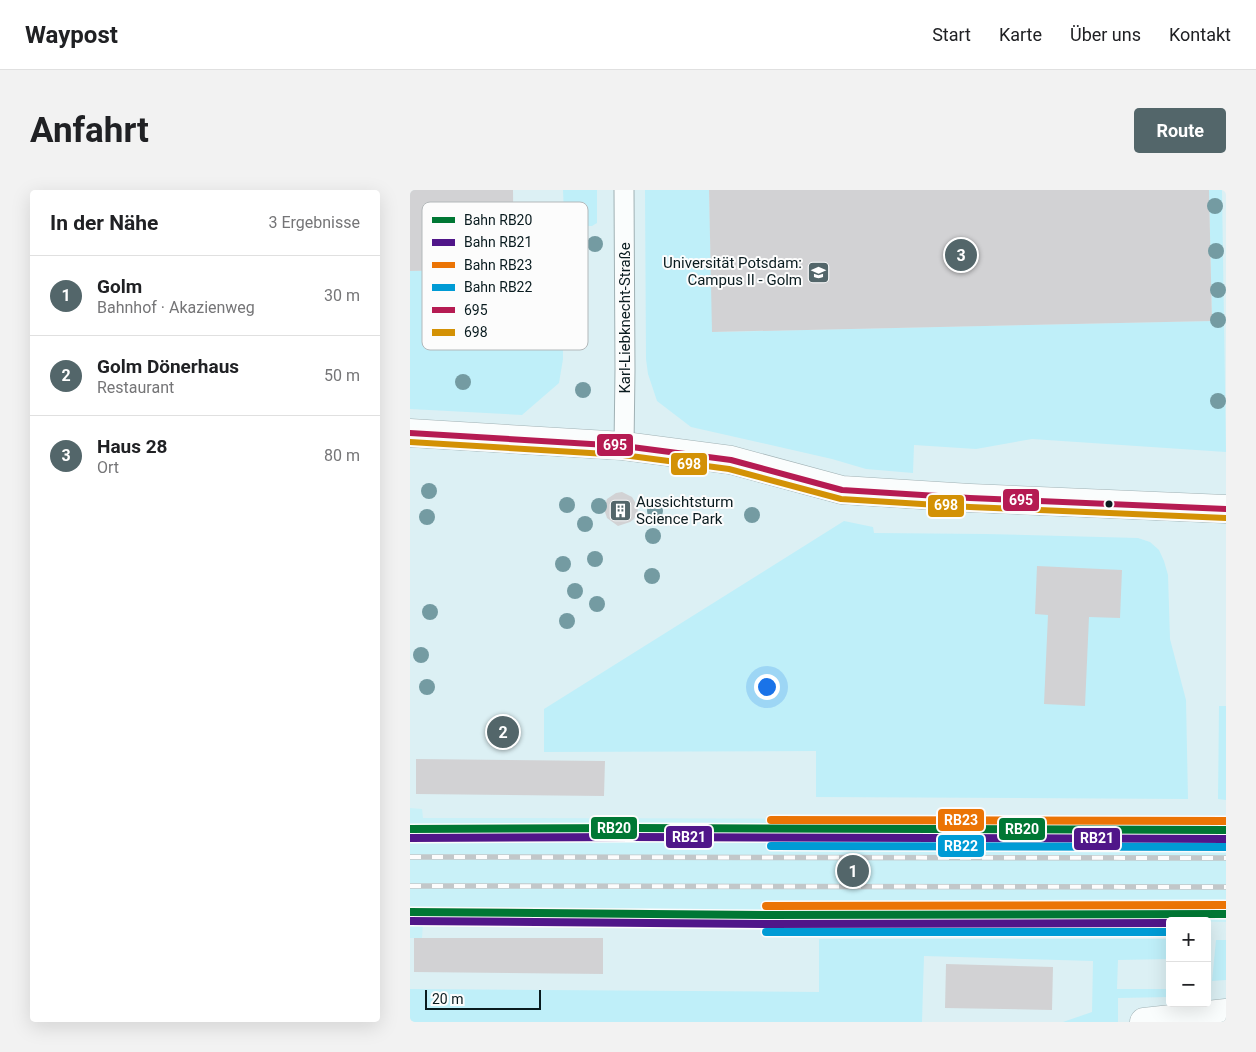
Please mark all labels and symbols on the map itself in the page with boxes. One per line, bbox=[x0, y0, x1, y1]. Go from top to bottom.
legend bbox=[422, 202, 588, 350]
text: Bahn RB20 bbox=[464, 212, 532, 228]
text: Bahn RB21 bbox=[464, 234, 532, 250]
pin: 3 bbox=[945, 236, 977, 274]
street label: Karl-Liebknecht-Straße bbox=[616, 242, 634, 394]
place label: Universität Potsdam: Campus II - Golm bbox=[663, 254, 802, 289]
text: Bahn RB23 bbox=[464, 257, 532, 273]
school or university icon: Universität Potsdam: Campus II - Golm bbox=[806, 260, 830, 284]
text: Bahn RB22 bbox=[464, 279, 532, 295]
text: 695 bbox=[464, 302, 488, 318]
text: 698 bbox=[464, 324, 488, 340]
line badge: 695 bbox=[596, 433, 634, 457]
text: 695 bbox=[603, 437, 627, 453]
line badge: 698 bbox=[670, 452, 708, 476]
text: 698 bbox=[677, 456, 701, 472]
line badge: 695 bbox=[1002, 488, 1040, 512]
text: 695 bbox=[1009, 492, 1033, 508]
place label: Aussichtsturm Science Park bbox=[636, 493, 733, 528]
line badge: 698 bbox=[927, 494, 965, 518]
text: 698 bbox=[934, 497, 958, 513]
building icon: Aussichtsturm Science Park bbox=[608, 499, 632, 523]
unlabelled marker bbox=[1104, 499, 1114, 509]
your location bbox=[754, 674, 780, 700]
pin: 2 bbox=[487, 713, 519, 751]
line badge: RB23 bbox=[937, 808, 985, 832]
text: RB23 bbox=[944, 812, 978, 828]
line badge: RB20 bbox=[590, 816, 638, 840]
line badge: RB20 bbox=[998, 817, 1046, 841]
text: RB20 bbox=[597, 820, 631, 836]
text: RB20 bbox=[1005, 821, 1039, 837]
line badge: RB21 bbox=[665, 825, 713, 849]
line badge: RB21 bbox=[1073, 827, 1121, 851]
text: RB21 bbox=[672, 829, 706, 845]
text: RB21 bbox=[1080, 830, 1114, 846]
line badge: RB22 bbox=[937, 834, 985, 858]
text: RB22 bbox=[944, 838, 978, 854]
pin: 1 bbox=[837, 852, 869, 890]
scale bar bbox=[425, 987, 541, 1010]

